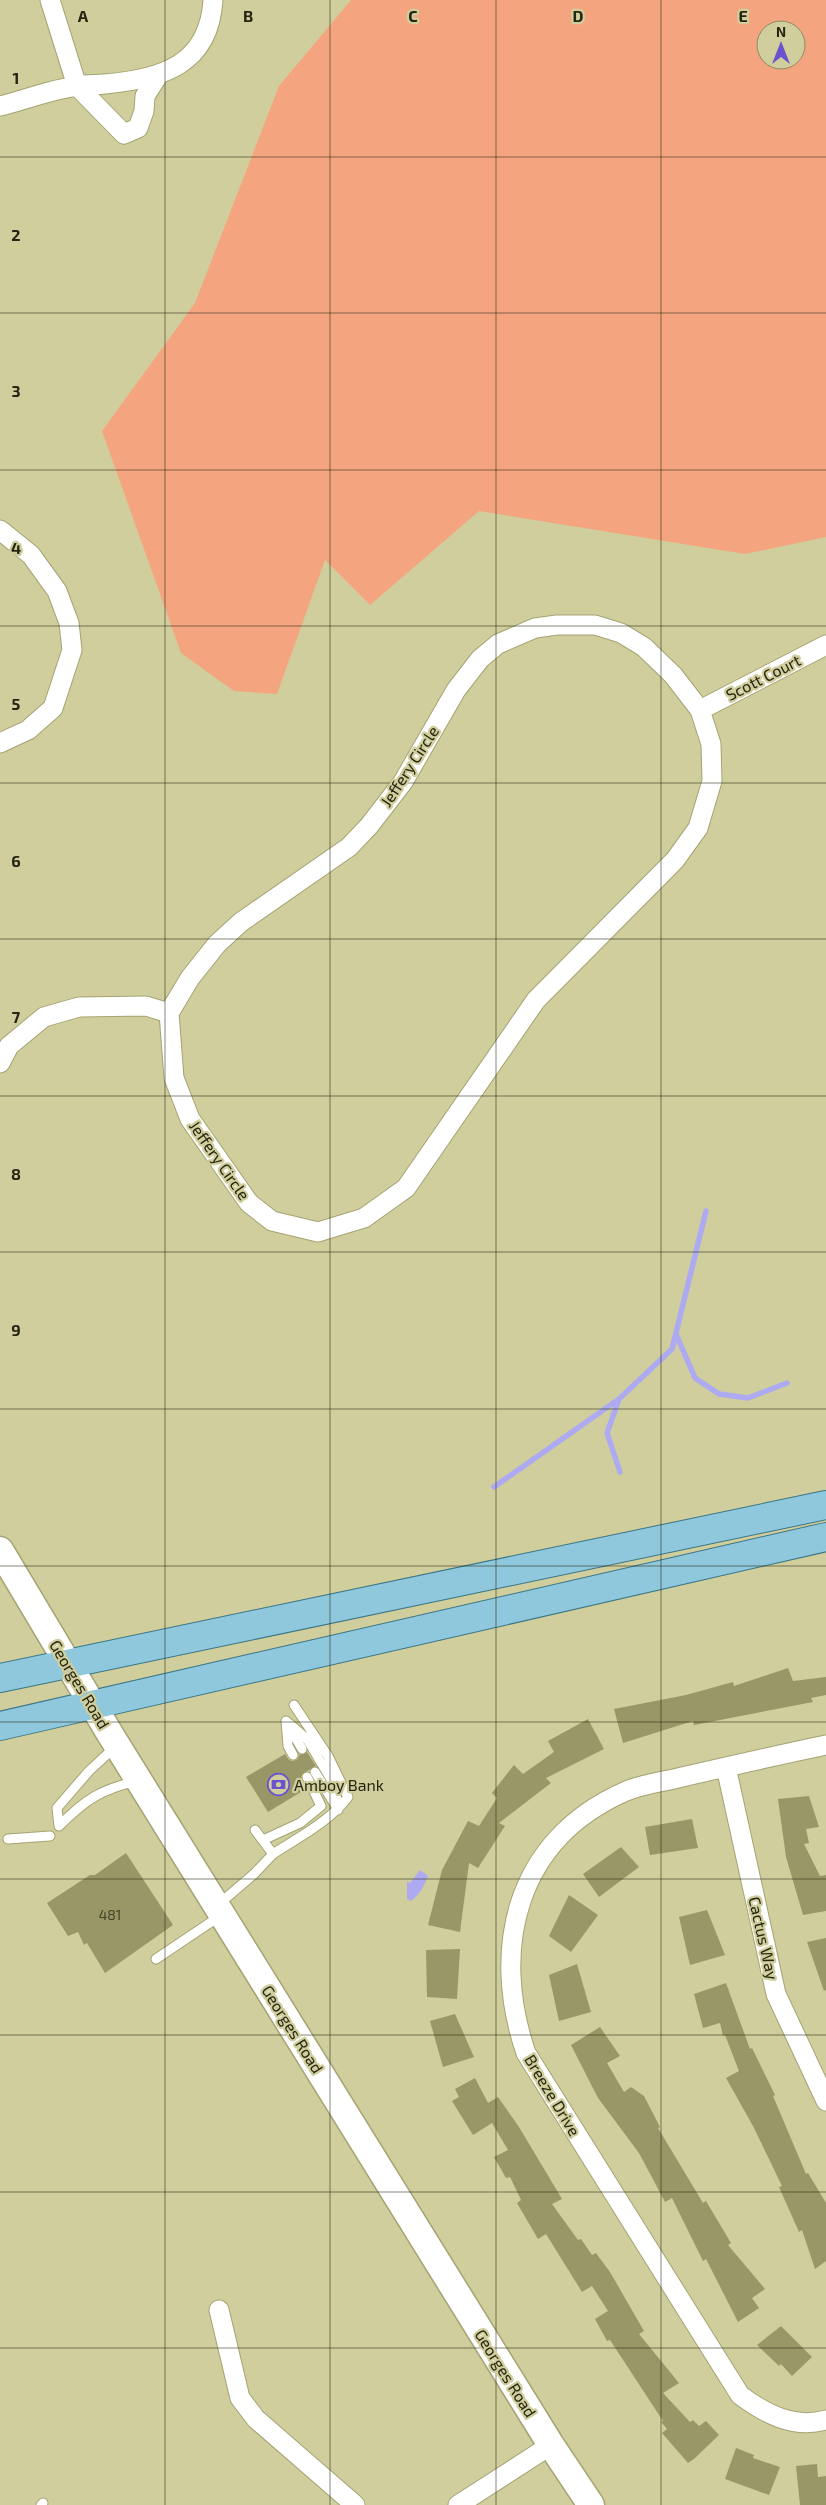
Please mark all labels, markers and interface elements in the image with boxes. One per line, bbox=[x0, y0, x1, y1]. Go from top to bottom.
text: A bbox=[78, 6, 89, 25]
text: B bbox=[243, 6, 253, 25]
text: C bbox=[408, 6, 418, 25]
text: D bbox=[573, 6, 584, 25]
text: E bbox=[738, 6, 748, 25]
north arrow bbox=[756, 20, 806, 70]
text: N bbox=[776, 23, 786, 40]
text: 1 bbox=[13, 68, 19, 87]
text: 2 bbox=[11, 225, 21, 244]
text: 3 bbox=[11, 381, 21, 400]
text: 4 bbox=[11, 538, 21, 557]
street label: Scott Court bbox=[722, 650, 804, 704]
text: 5 bbox=[12, 694, 21, 713]
street label: Jeffery Circle bbox=[376, 722, 442, 810]
text: 6 bbox=[11, 851, 21, 870]
text: 7 bbox=[12, 1007, 21, 1026]
street label: Jeffery Circle bbox=[186, 1117, 254, 1203]
text: 8 bbox=[11, 1164, 21, 1183]
text: 9 bbox=[11, 1320, 21, 1339]
street label: Georges Road bbox=[46, 1636, 114, 1732]
bank icon: Amboy Bank bbox=[266, 1772, 290, 1796]
place label: Amboy Bank bbox=[294, 1775, 384, 1794]
street label: Cactus Way bbox=[745, 1895, 783, 1982]
house number: 481 bbox=[99, 1906, 121, 1923]
street label: Georges Road bbox=[258, 1982, 328, 2076]
street label: Breeze Drive bbox=[521, 2051, 585, 2139]
street label: Georges Road bbox=[471, 2326, 541, 2420]

